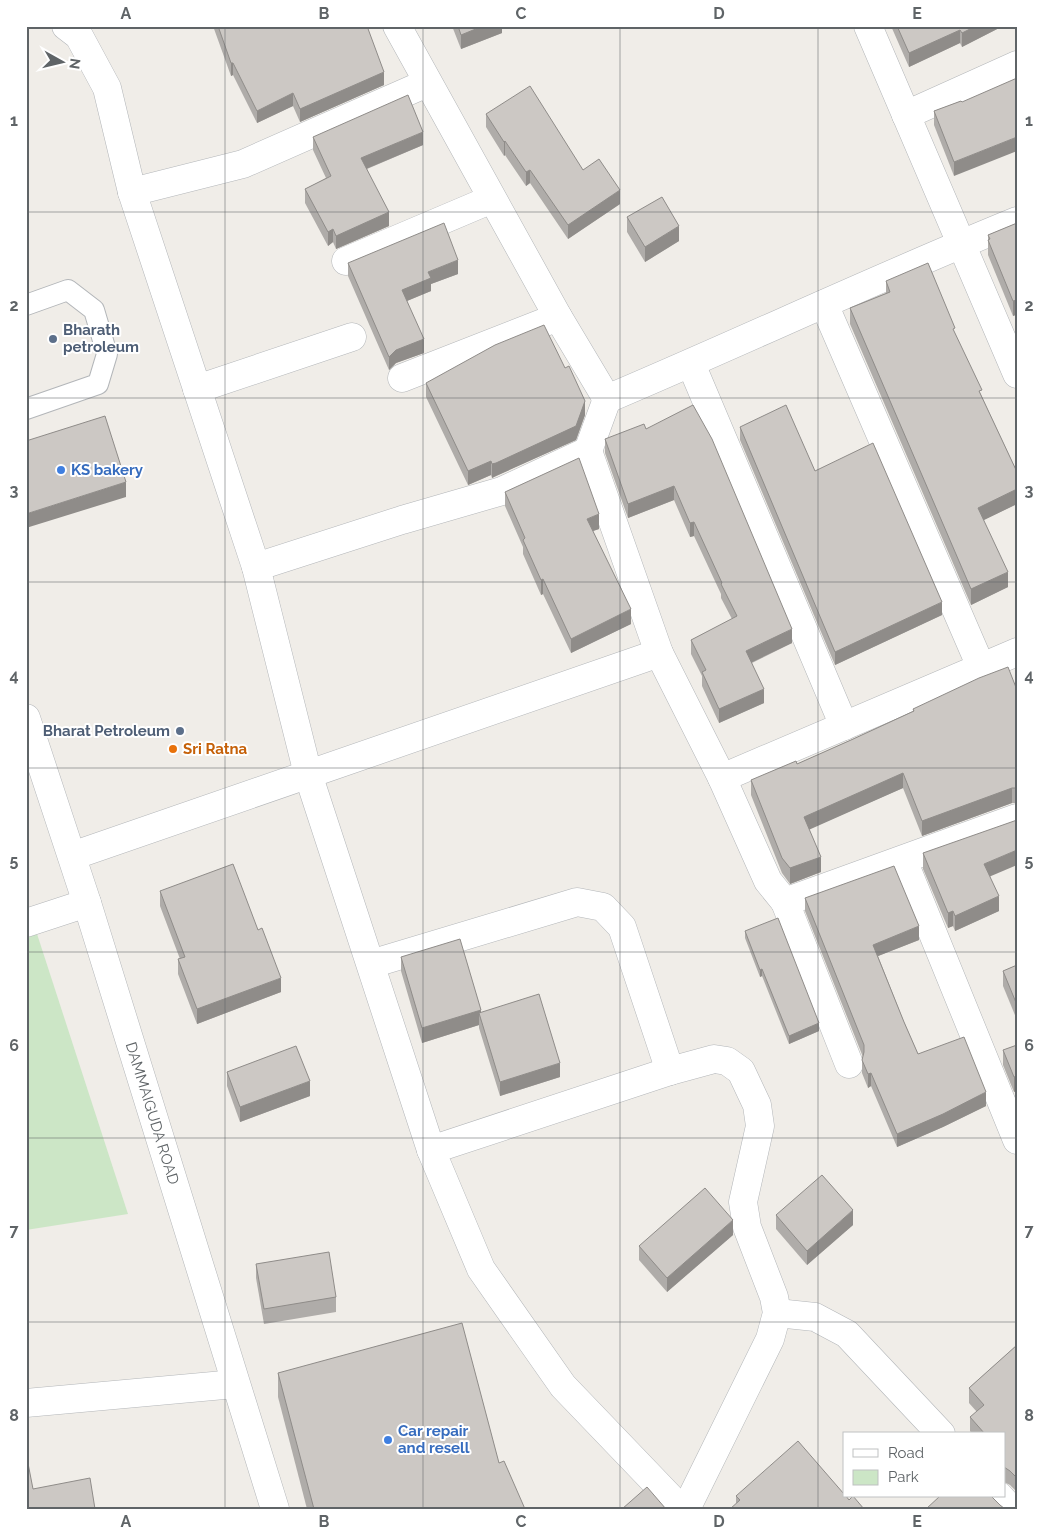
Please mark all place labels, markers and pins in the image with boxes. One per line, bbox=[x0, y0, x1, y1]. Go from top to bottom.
place label: Bharath petroleum bbox=[63, 321, 139, 356]
marker: Bharath petroleum bbox=[47, 333, 59, 345]
place label: KS bakery bbox=[71, 461, 144, 479]
marker: KS bakery bbox=[55, 464, 67, 476]
place label: Bharat Petroleum bbox=[43, 722, 170, 740]
marker: Bharat Petroleum bbox=[174, 725, 186, 737]
place label: Sri Ratna bbox=[183, 740, 248, 758]
marker: Sri Ratna bbox=[167, 743, 179, 755]
place label: Car repair and resell bbox=[398, 1422, 470, 1457]
marker: Car repair and resell bbox=[382, 1434, 394, 1446]

